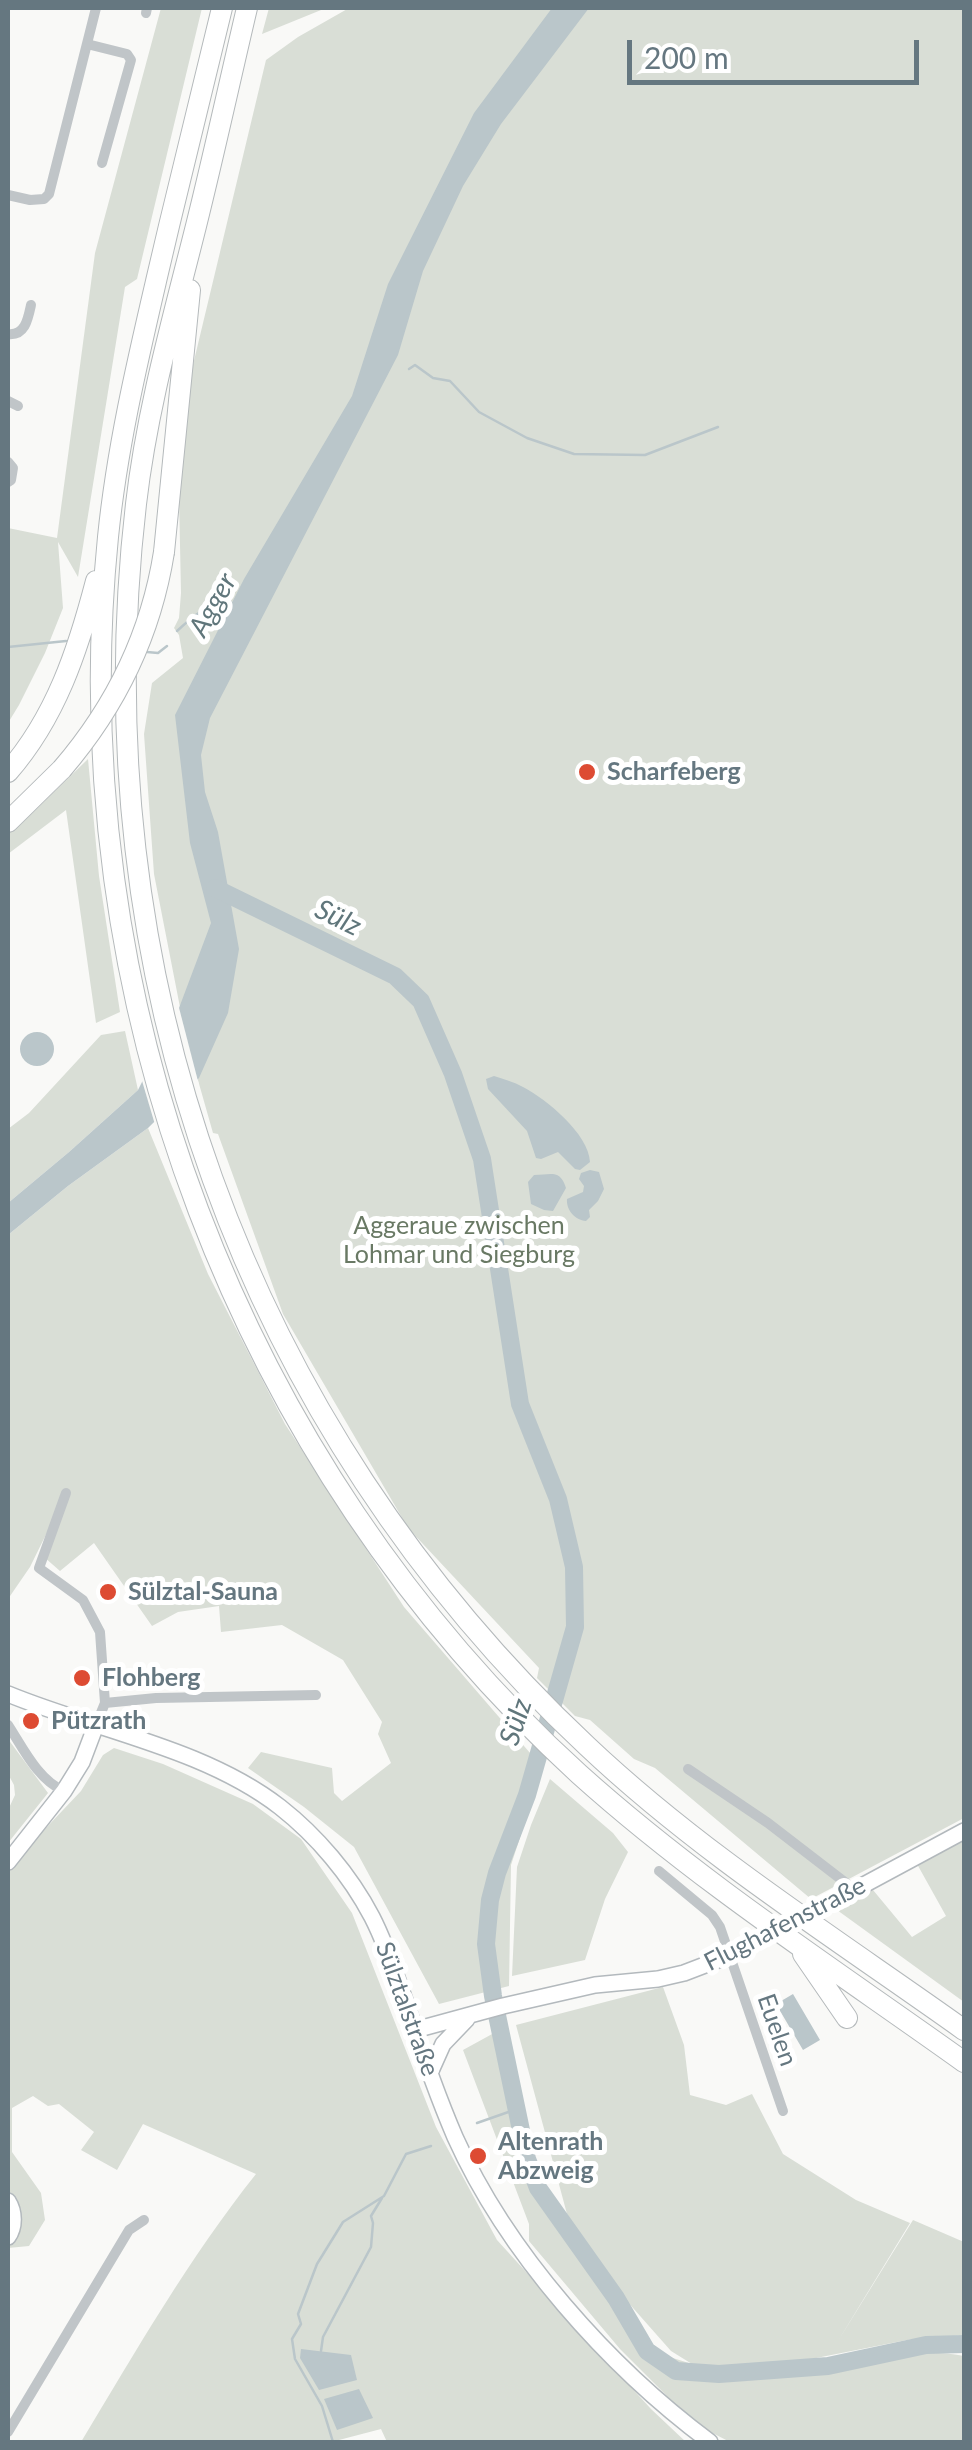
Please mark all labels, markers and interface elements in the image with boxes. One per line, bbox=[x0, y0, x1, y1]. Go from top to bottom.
scale bar bbox=[632, 20, 924, 82]
text: 200 m bbox=[644, 39, 729, 75]
water label: Agger bbox=[182, 567, 244, 643]
place label: Scharfeberg bbox=[607, 757, 741, 787]
marker: Scharfeberg bbox=[576, 761, 598, 783]
water label: Sülz bbox=[310, 893, 366, 943]
park label: Aggeraue zwischen Lohmar und Siegburg bbox=[343, 1211, 575, 1270]
place label: Sülztal-Sauna bbox=[128, 1577, 278, 1607]
marker: Sülztal-Sauna bbox=[97, 1581, 119, 1603]
place label: Flohberg bbox=[102, 1663, 201, 1693]
marker: Flohberg bbox=[71, 1667, 93, 1689]
water label: Sülz bbox=[493, 1694, 539, 1750]
place label: Pützrath bbox=[51, 1706, 146, 1736]
marker: Pützrath bbox=[20, 1710, 42, 1732]
street label: Flughafenstraße bbox=[699, 1870, 871, 1978]
street label: Sülztalstraße bbox=[369, 1938, 445, 2080]
street label: Euelen bbox=[751, 1990, 803, 2070]
place label: Altenrath Abzweig bbox=[498, 2127, 603, 2186]
marker: Altenrath Abzweig bbox=[467, 2145, 489, 2167]

